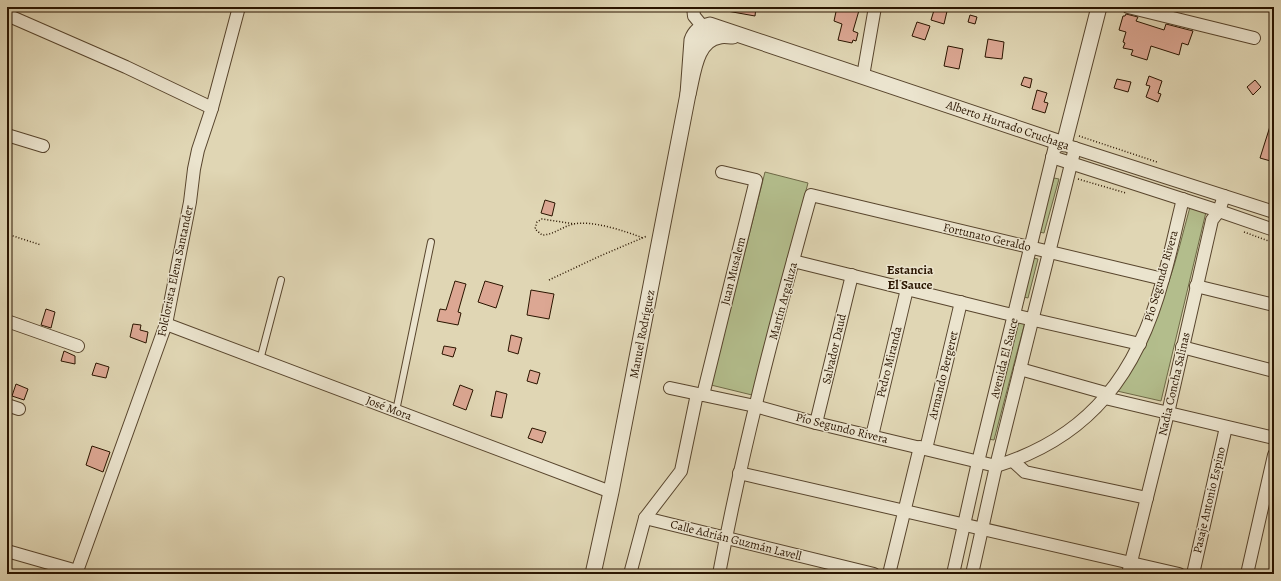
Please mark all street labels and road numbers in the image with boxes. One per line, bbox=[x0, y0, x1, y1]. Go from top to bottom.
street label: Alberto Hurtado Cruchaga bbox=[943, 96, 1072, 154]
street label: Folclorista Elena Santander bbox=[153, 203, 197, 338]
street label: Fortunato Geraldo bbox=[942, 219, 1033, 255]
street label: Pío Segundo Rivera bbox=[1140, 228, 1182, 324]
street label: Juan Musalem bbox=[717, 235, 749, 307]
street label: Martín Argaluza bbox=[765, 260, 801, 342]
street label: Manuel Rodríguez bbox=[626, 288, 658, 380]
street label: Salvador Daud bbox=[818, 312, 850, 386]
street label: Avenida El Sauce bbox=[986, 316, 1022, 401]
street label: Pedro Miranda bbox=[872, 324, 906, 399]
street label: Armando Bergeret bbox=[924, 329, 962, 422]
street label: Nadia Concha Salinas bbox=[1154, 330, 1194, 437]
street label: José Mora bbox=[364, 392, 415, 424]
street label: Pío Segundo Rivera bbox=[794, 409, 890, 447]
street label: Pasaje Antonio Espino bbox=[1189, 445, 1229, 555]
street label: Calle Adrián Guzmán Lavell bbox=[669, 516, 803, 564]

